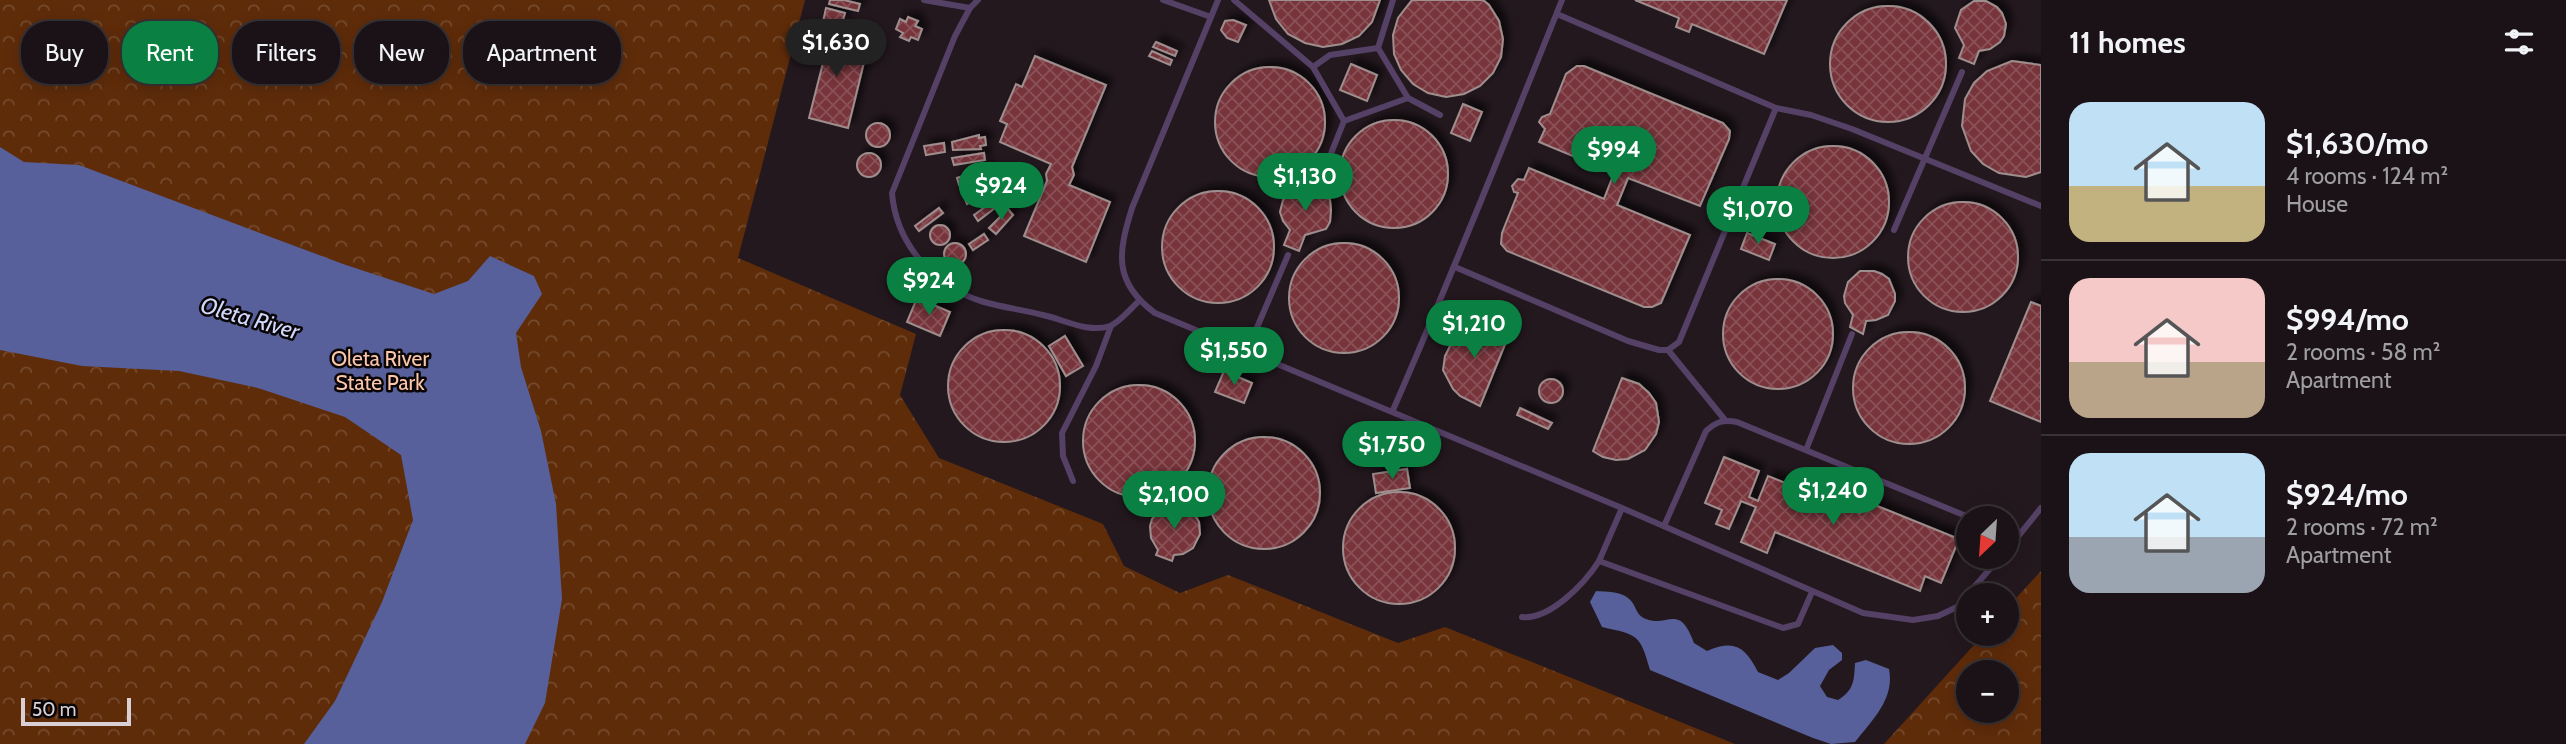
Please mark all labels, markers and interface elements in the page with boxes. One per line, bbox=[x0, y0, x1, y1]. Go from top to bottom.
pin: $1,630 bbox=[779, 20, 893, 79]
chip: Buy bbox=[21, 21, 108, 84]
chip: Rent bbox=[122, 21, 218, 84]
chip: Filters bbox=[232, 21, 340, 84]
chip: New bbox=[354, 21, 449, 84]
chip: Apartment bbox=[463, 21, 621, 84]
icon: filters bbox=[2500, 23, 2538, 61]
text: 11 homes bbox=[2069, 24, 2186, 61]
text: $1,630 bbox=[802, 28, 870, 56]
text: $1,630/mo bbox=[2286, 125, 2428, 162]
pin: $994 bbox=[1573, 127, 1655, 186]
icon: home bbox=[2125, 130, 2209, 214]
text: $994 bbox=[1587, 135, 1641, 163]
pin: $1,130 bbox=[1248, 154, 1362, 213]
pin: $924 bbox=[960, 162, 1042, 222]
text: $1,130 bbox=[1273, 162, 1337, 190]
text: 4 rooms · 124 m² bbox=[2286, 162, 2448, 190]
text: $924 bbox=[975, 171, 1027, 199]
pin: $1,070 bbox=[1701, 187, 1815, 246]
text: House bbox=[2286, 190, 2348, 218]
text: $1,070 bbox=[1723, 195, 1793, 223]
pin: $924 bbox=[888, 258, 970, 317]
text: $924 bbox=[903, 266, 955, 294]
water label: Oleta River bbox=[197, 291, 304, 346]
pin: $1,210 bbox=[1417, 300, 1531, 360]
text: $994/mo bbox=[2286, 301, 2409, 338]
icon: home bbox=[2125, 306, 2209, 390]
text: $1,210 bbox=[1442, 309, 1506, 337]
pin: $1,550 bbox=[1177, 328, 1291, 387]
text: $1,550 bbox=[1200, 336, 1268, 364]
text: 2 rooms · 58 m² bbox=[2286, 338, 2440, 366]
park label: Oleta River State Park bbox=[331, 346, 429, 395]
text: Apartment bbox=[2286, 366, 2391, 394]
pin: $1,750 bbox=[1335, 421, 1449, 481]
text: $1,750 bbox=[1358, 430, 1426, 458]
pin: $1,240 bbox=[1776, 468, 1890, 527]
pin: $2,100 bbox=[1117, 472, 1231, 531]
text: $1,240 bbox=[1798, 476, 1868, 504]
text: $924/mo bbox=[2286, 476, 2408, 513]
text: $2,100 bbox=[1138, 480, 1210, 508]
icon: home bbox=[2125, 481, 2209, 565]
north arrow bbox=[1956, 506, 2020, 569]
map controls bbox=[1956, 506, 2019, 723]
text: 2 rooms · 72 m² bbox=[2286, 513, 2438, 541]
text: Apartment bbox=[2286, 541, 2391, 569]
button: + bbox=[1956, 583, 2019, 646]
button: − bbox=[1956, 660, 2019, 723]
scale bar bbox=[21, 695, 131, 727]
text: 50 m bbox=[32, 698, 76, 721]

